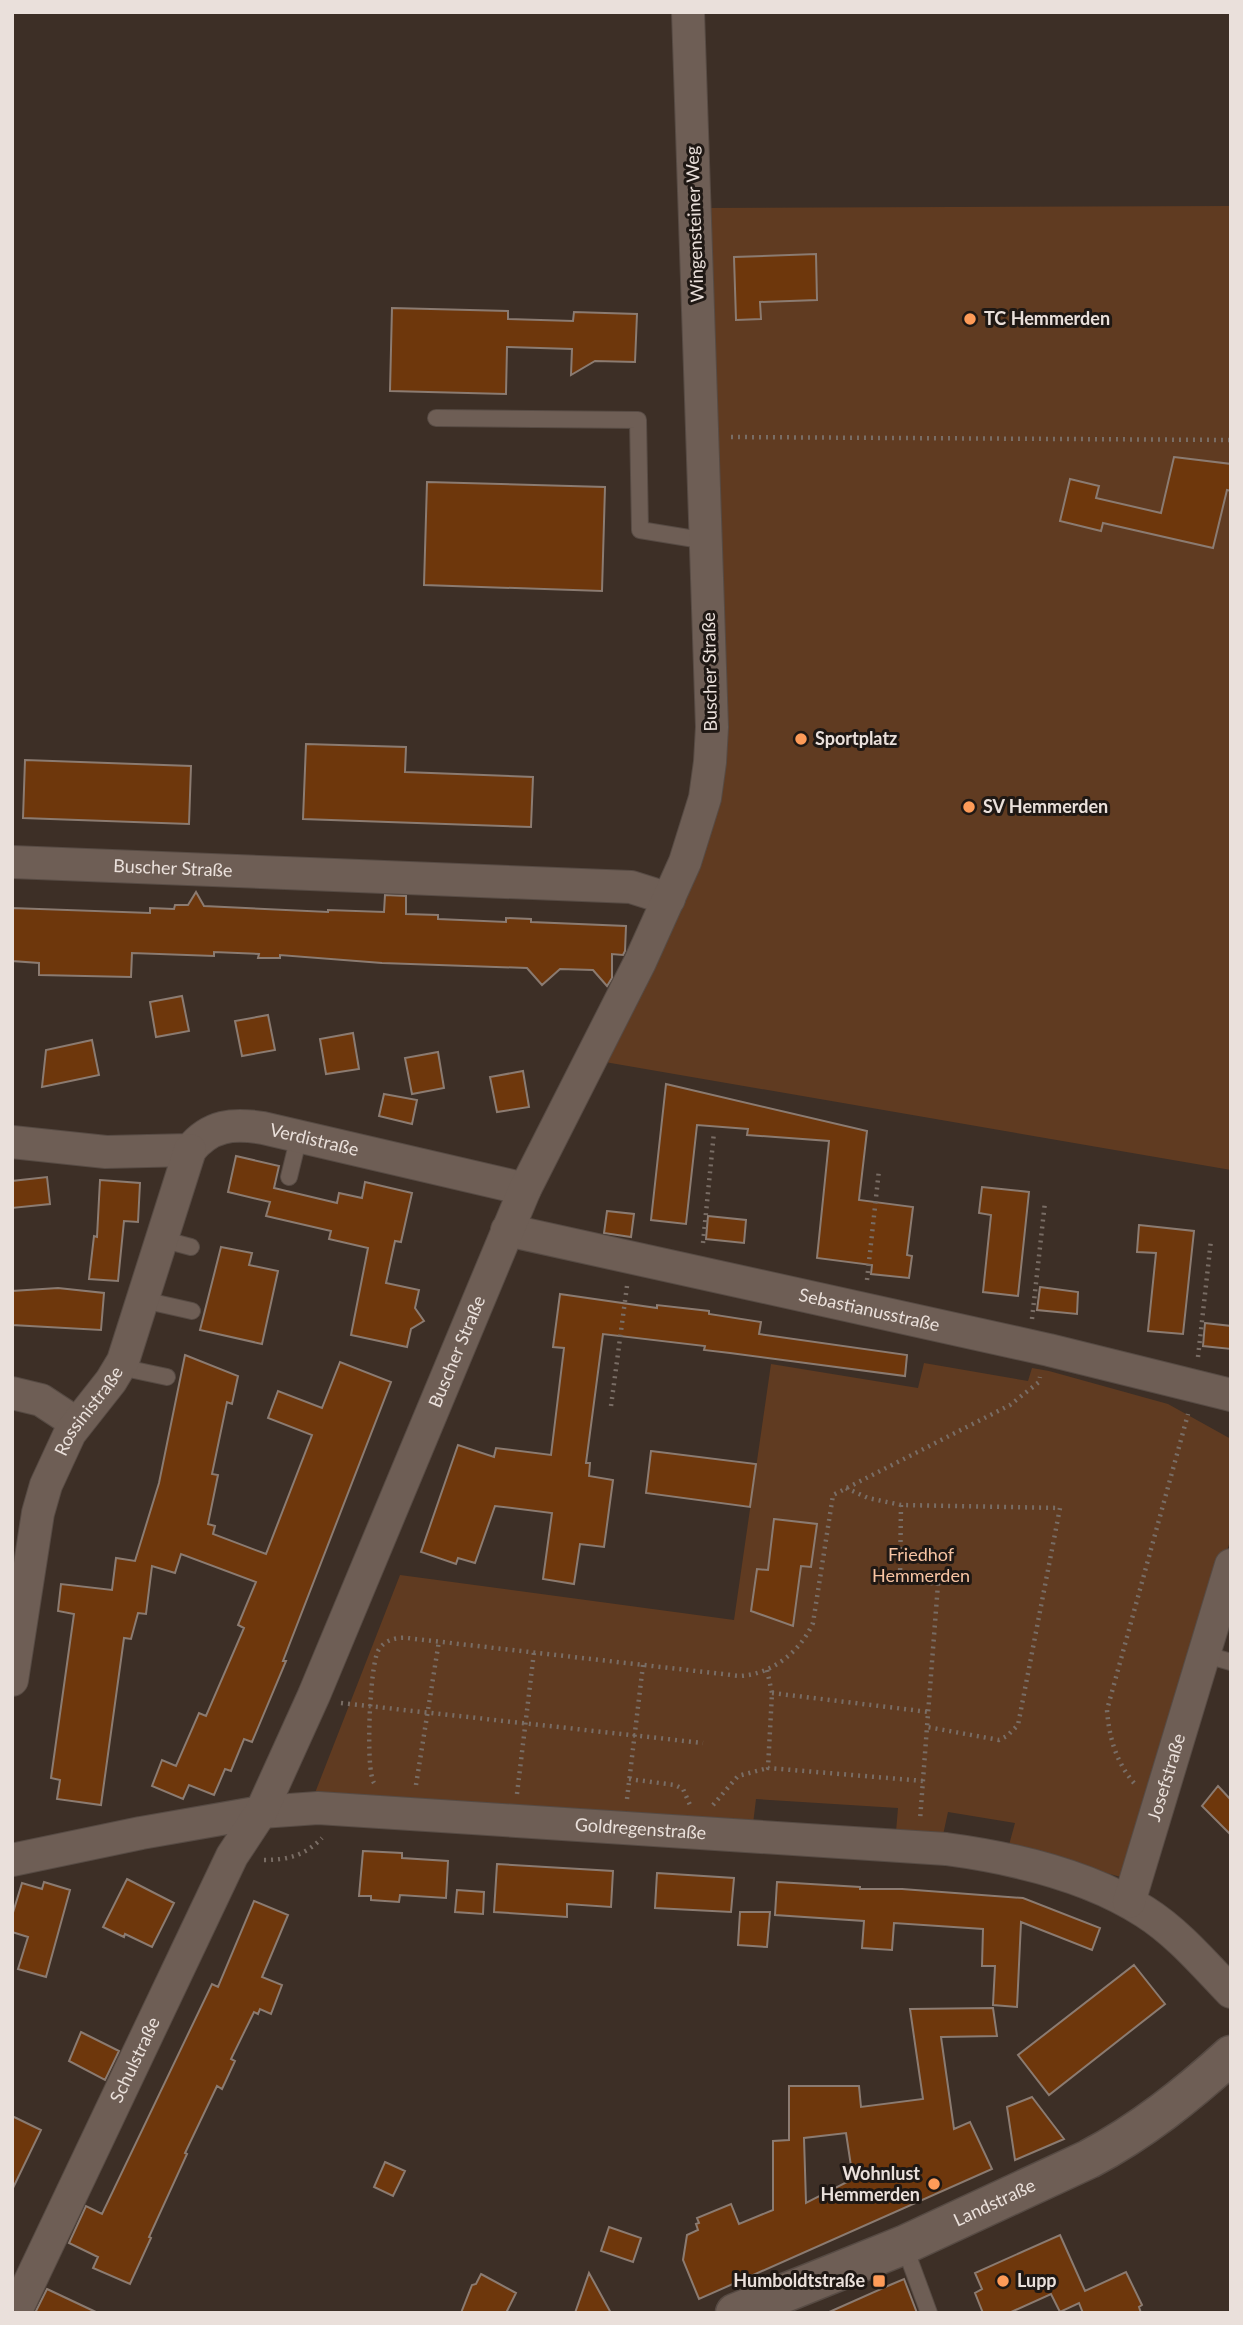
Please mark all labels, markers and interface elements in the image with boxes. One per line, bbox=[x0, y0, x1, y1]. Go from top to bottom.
street label: Wingensteiner Weg bbox=[680, 146, 708, 303]
place label: TC Hemmerden bbox=[984, 307, 1110, 329]
marker: TC Hemmerden bbox=[962, 311, 978, 327]
street label: Buscher Straße bbox=[697, 612, 721, 732]
place label: Sportplatz bbox=[815, 727, 897, 749]
marker: Sportplatz bbox=[793, 731, 809, 747]
place label: SV Hemmerden bbox=[983, 795, 1108, 817]
marker: SV Hemmerden bbox=[961, 799, 977, 815]
street label: Buscher Straße bbox=[113, 854, 233, 881]
street label: Verdistraße bbox=[268, 1118, 361, 1160]
street label: Sebastianusstraße bbox=[797, 1283, 942, 1335]
street label: Buscher Straße bbox=[423, 1292, 489, 1411]
street label: Rossinistraße bbox=[49, 1362, 127, 1459]
park label: Friedhof Hemmerden bbox=[872, 1543, 970, 1586]
street label: Josefstraße bbox=[1142, 1731, 1189, 1824]
street label: Goldregenstraße bbox=[574, 1813, 707, 1843]
street label: Schulstraße bbox=[104, 2013, 164, 2106]
place label: Wohnlust Hemmerden bbox=[821, 2162, 920, 2205]
street label: Landstraße bbox=[950, 2174, 1039, 2231]
marker: Wohnlust Hemmerden bbox=[926, 2176, 942, 2192]
place label: Humboldtstraße bbox=[733, 2269, 865, 2291]
place label: Lupp bbox=[1017, 2269, 1057, 2291]
marker: Humboldtstraße bbox=[871, 2273, 887, 2289]
marker: Lupp bbox=[995, 2273, 1011, 2289]

